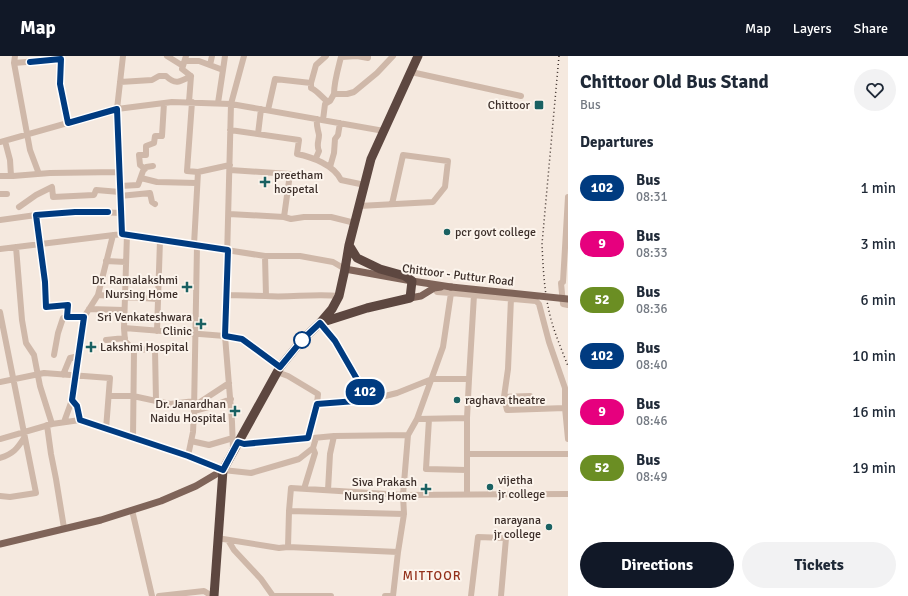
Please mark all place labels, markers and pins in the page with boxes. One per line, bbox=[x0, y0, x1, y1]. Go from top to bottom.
place label: Chittoor bbox=[488, 98, 531, 113]
marker: Chittoor bbox=[533, 99, 545, 111]
place label: preetham hospetal bbox=[274, 168, 323, 197]
marker: preetham hospetal bbox=[259, 176, 271, 188]
place label: pcr govt college bbox=[455, 225, 536, 240]
marker: pcr govt college bbox=[442, 227, 452, 237]
place label: Dr. Ramalakshmi Nursing Home bbox=[92, 273, 178, 302]
marker: Dr. Ramalakshmi Nursing Home bbox=[181, 281, 193, 293]
place label: Sri Venkateshwara Clinic bbox=[97, 310, 192, 339]
marker: Sri Venkateshwara Clinic bbox=[195, 318, 207, 330]
unlabelled marker bbox=[293, 331, 311, 349]
place label: Lakshmi Hospital bbox=[100, 340, 189, 355]
marker: Lakshmi Hospital bbox=[85, 341, 97, 353]
place label: raghava theatre bbox=[465, 393, 545, 408]
marker: raghava theatre bbox=[452, 395, 462, 405]
place label: Dr. Janardhan Naidu Hospital bbox=[150, 397, 226, 426]
marker: Dr. Janardhan Naidu Hospital bbox=[229, 405, 241, 417]
place label: vijetha jr college bbox=[498, 473, 545, 502]
place label: Siva Prakash Nursing Home bbox=[344, 475, 417, 504]
marker: vijetha jr college bbox=[485, 482, 495, 492]
marker: Siva Prakash Nursing Home bbox=[420, 483, 432, 495]
place label: narayana jr college bbox=[494, 513, 541, 542]
marker: narayana jr college bbox=[544, 522, 554, 532]

